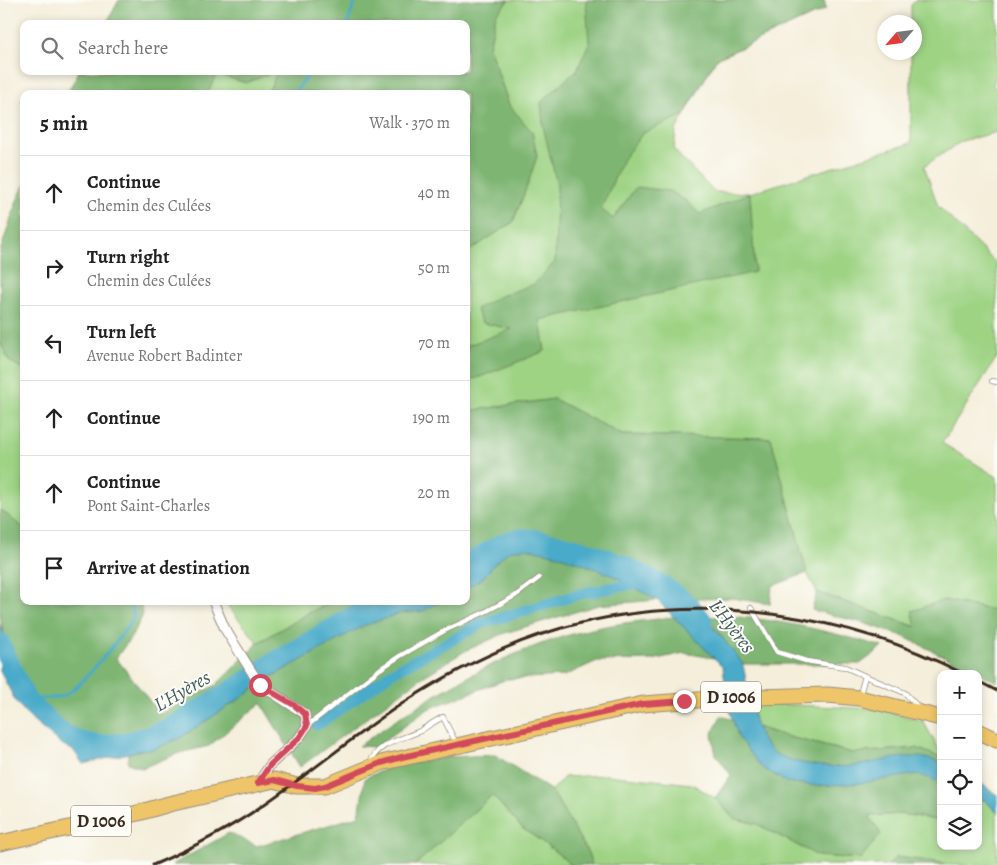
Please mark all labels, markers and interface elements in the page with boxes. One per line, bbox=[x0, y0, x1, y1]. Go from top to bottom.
north arrow bbox=[877, 15, 922, 60]
search box bbox=[20, 20, 470, 75]
icon: search bbox=[38, 34, 66, 62]
text: Search here bbox=[78, 35, 168, 61]
text: 5 min bbox=[40, 109, 88, 137]
text: Walk · 370 m bbox=[369, 112, 450, 134]
text: Continue bbox=[87, 169, 161, 195]
icon: ahead bbox=[40, 179, 68, 207]
text: 40 m bbox=[418, 182, 450, 204]
text: Chemin des Culées bbox=[87, 195, 211, 217]
text: Turn right bbox=[87, 244, 169, 270]
icon: right bbox=[40, 254, 68, 282]
text: 50 m bbox=[418, 257, 450, 279]
text: Chemin des Culées bbox=[87, 270, 211, 292]
text: Turn left bbox=[87, 319, 156, 345]
icon: left bbox=[40, 329, 68, 357]
text: 70 m bbox=[418, 332, 450, 354]
text: Avenue Robert Badinter bbox=[87, 345, 242, 367]
icon: ahead bbox=[40, 404, 68, 432]
text: Continue bbox=[87, 405, 161, 431]
text: 190 m bbox=[412, 407, 450, 429]
text: Continue bbox=[87, 469, 161, 495]
icon: ahead bbox=[40, 479, 68, 507]
text: 20 m bbox=[417, 482, 450, 504]
text: Pont Saint-Charles bbox=[87, 495, 210, 517]
icon: arrive bbox=[40, 554, 68, 582]
text: Arrive at destination bbox=[87, 555, 250, 581]
water label: L'Hyères bbox=[703, 593, 761, 659]
water label: L'Hyères bbox=[149, 664, 216, 718]
map controls bbox=[937, 670, 982, 850]
button: + bbox=[937, 670, 982, 715]
route start bbox=[249, 674, 272, 697]
road number: D 1006 bbox=[701, 682, 761, 712]
route end bbox=[673, 690, 696, 713]
button: − bbox=[937, 715, 982, 760]
button: locate bbox=[937, 760, 982, 805]
button: layers bbox=[937, 805, 982, 850]
road number: D 1006 bbox=[71, 806, 131, 836]

